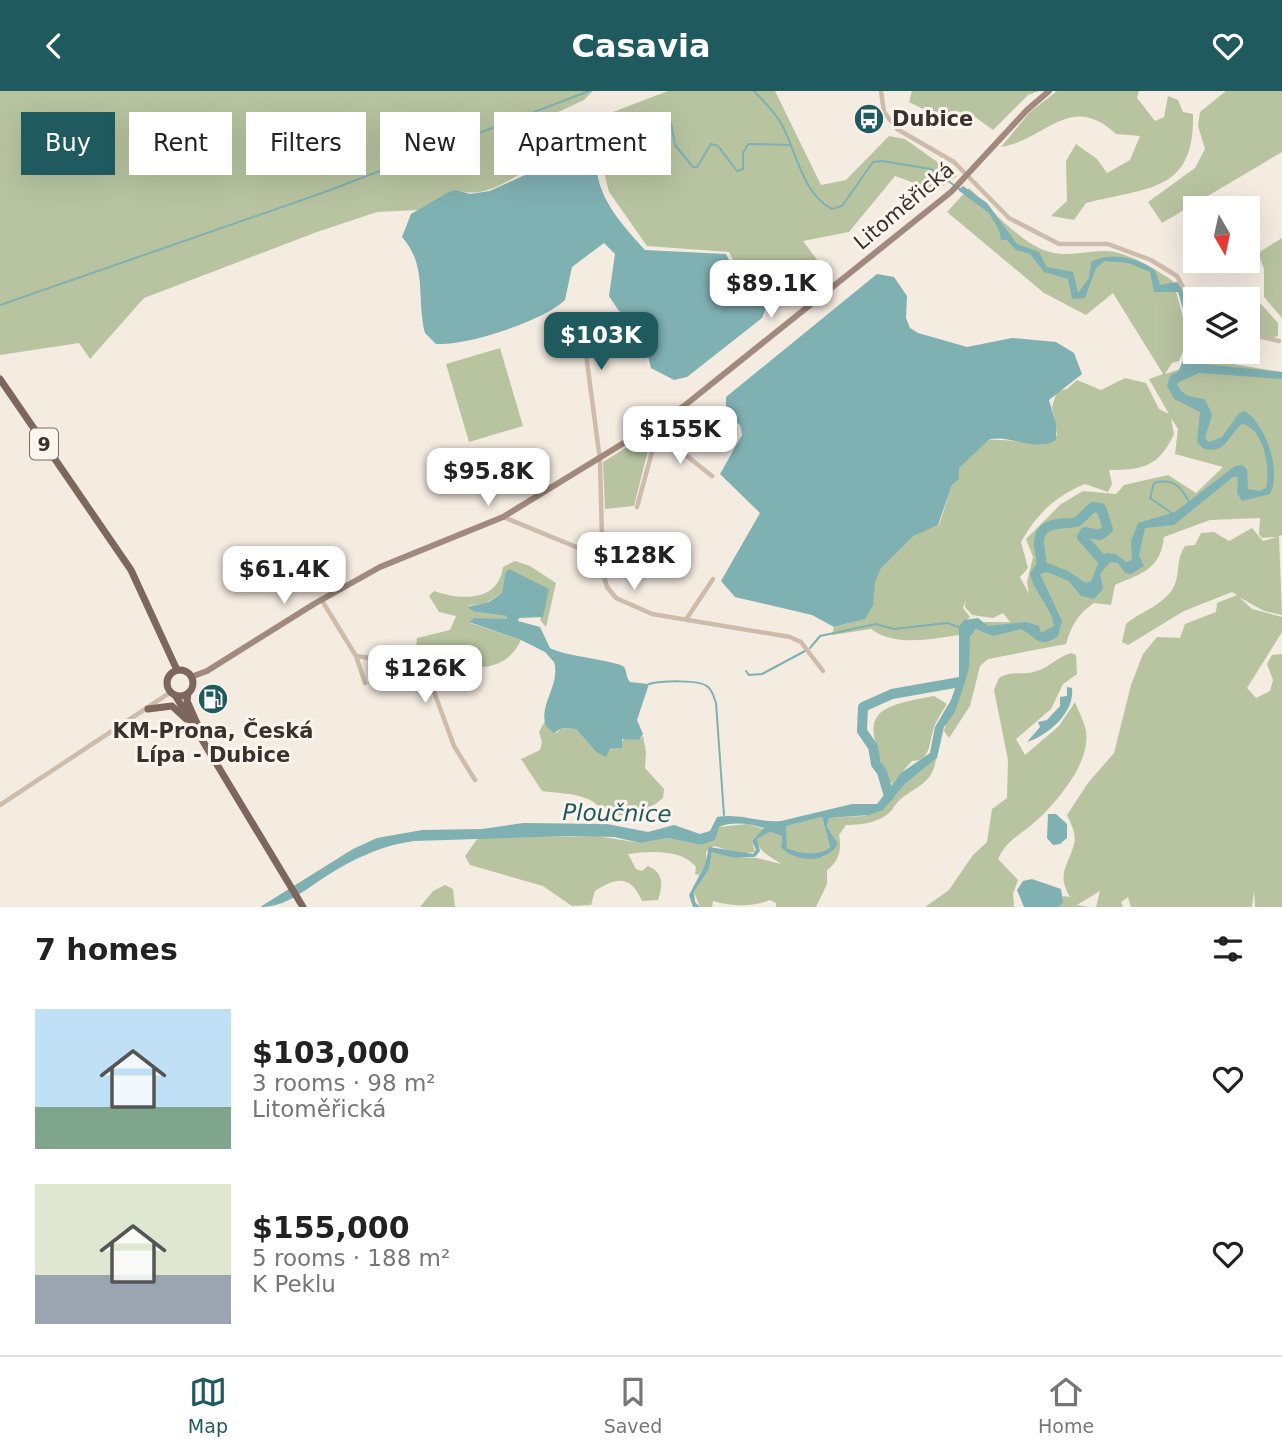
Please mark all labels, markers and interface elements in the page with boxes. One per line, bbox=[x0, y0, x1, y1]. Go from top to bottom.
icon: back bbox=[35, 27, 73, 65]
text: Casavia bbox=[571, 27, 711, 65]
icon: heart bbox=[1209, 27, 1247, 65]
bus stop icon: Dubice bbox=[852, 102, 886, 136]
place label: Dubice bbox=[892, 107, 973, 131]
chip: Buy bbox=[21, 112, 115, 175]
chip: Rent bbox=[129, 112, 232, 175]
chip: Filters bbox=[246, 112, 366, 175]
chip: New bbox=[380, 112, 480, 175]
chip: Apartment bbox=[494, 112, 671, 175]
street label: Litoměřická bbox=[849, 157, 959, 255]
north arrow bbox=[1183, 196, 1260, 273]
map controls bbox=[1183, 196, 1260, 364]
pin: $89.1K bbox=[714, 261, 828, 320]
text: $89.1K bbox=[726, 270, 816, 296]
button: layers bbox=[1183, 287, 1260, 364]
pin: $103K bbox=[552, 313, 650, 372]
text: $103K bbox=[560, 322, 642, 348]
pin: $155K bbox=[631, 407, 729, 466]
text: $155K bbox=[639, 416, 721, 442]
road number: 9 bbox=[30, 429, 58, 459]
pin: $95.8K bbox=[431, 449, 545, 508]
text: $95.8K bbox=[443, 458, 533, 484]
pin: $128K bbox=[585, 533, 683, 592]
text: $128K bbox=[593, 542, 675, 568]
pin: $61.4K bbox=[227, 547, 341, 606]
text: $61.4K bbox=[239, 556, 329, 582]
pin: $126K bbox=[376, 645, 474, 705]
text: $126K bbox=[384, 655, 466, 681]
fuel station icon: KM-Prona, Česká Lípa - Dubice bbox=[196, 682, 230, 716]
place label: KM-Prona, Česká Lípa - Dubice bbox=[113, 718, 313, 767]
water label: Ploučnice bbox=[562, 799, 672, 827]
icon: filters bbox=[1209, 930, 1247, 968]
text: 7 homes bbox=[35, 932, 178, 967]
text: $103,000 bbox=[252, 1035, 410, 1070]
icon: home bbox=[91, 1037, 175, 1121]
icon: heart bbox=[1209, 1060, 1247, 1098]
text: 3 rooms · 98 m² bbox=[252, 1070, 436, 1096]
text: Litoměřická bbox=[252, 1096, 386, 1122]
text: $155,000 bbox=[252, 1210, 410, 1245]
icon: home bbox=[91, 1212, 175, 1296]
icon: heart bbox=[1209, 1235, 1247, 1273]
text: 5 rooms · 188 m² bbox=[252, 1245, 450, 1271]
text: K Peklu bbox=[252, 1271, 336, 1297]
tab: Map bbox=[188, 1373, 228, 1437]
tab: Saved bbox=[604, 1373, 662, 1437]
tab: Home bbox=[1038, 1373, 1094, 1437]

